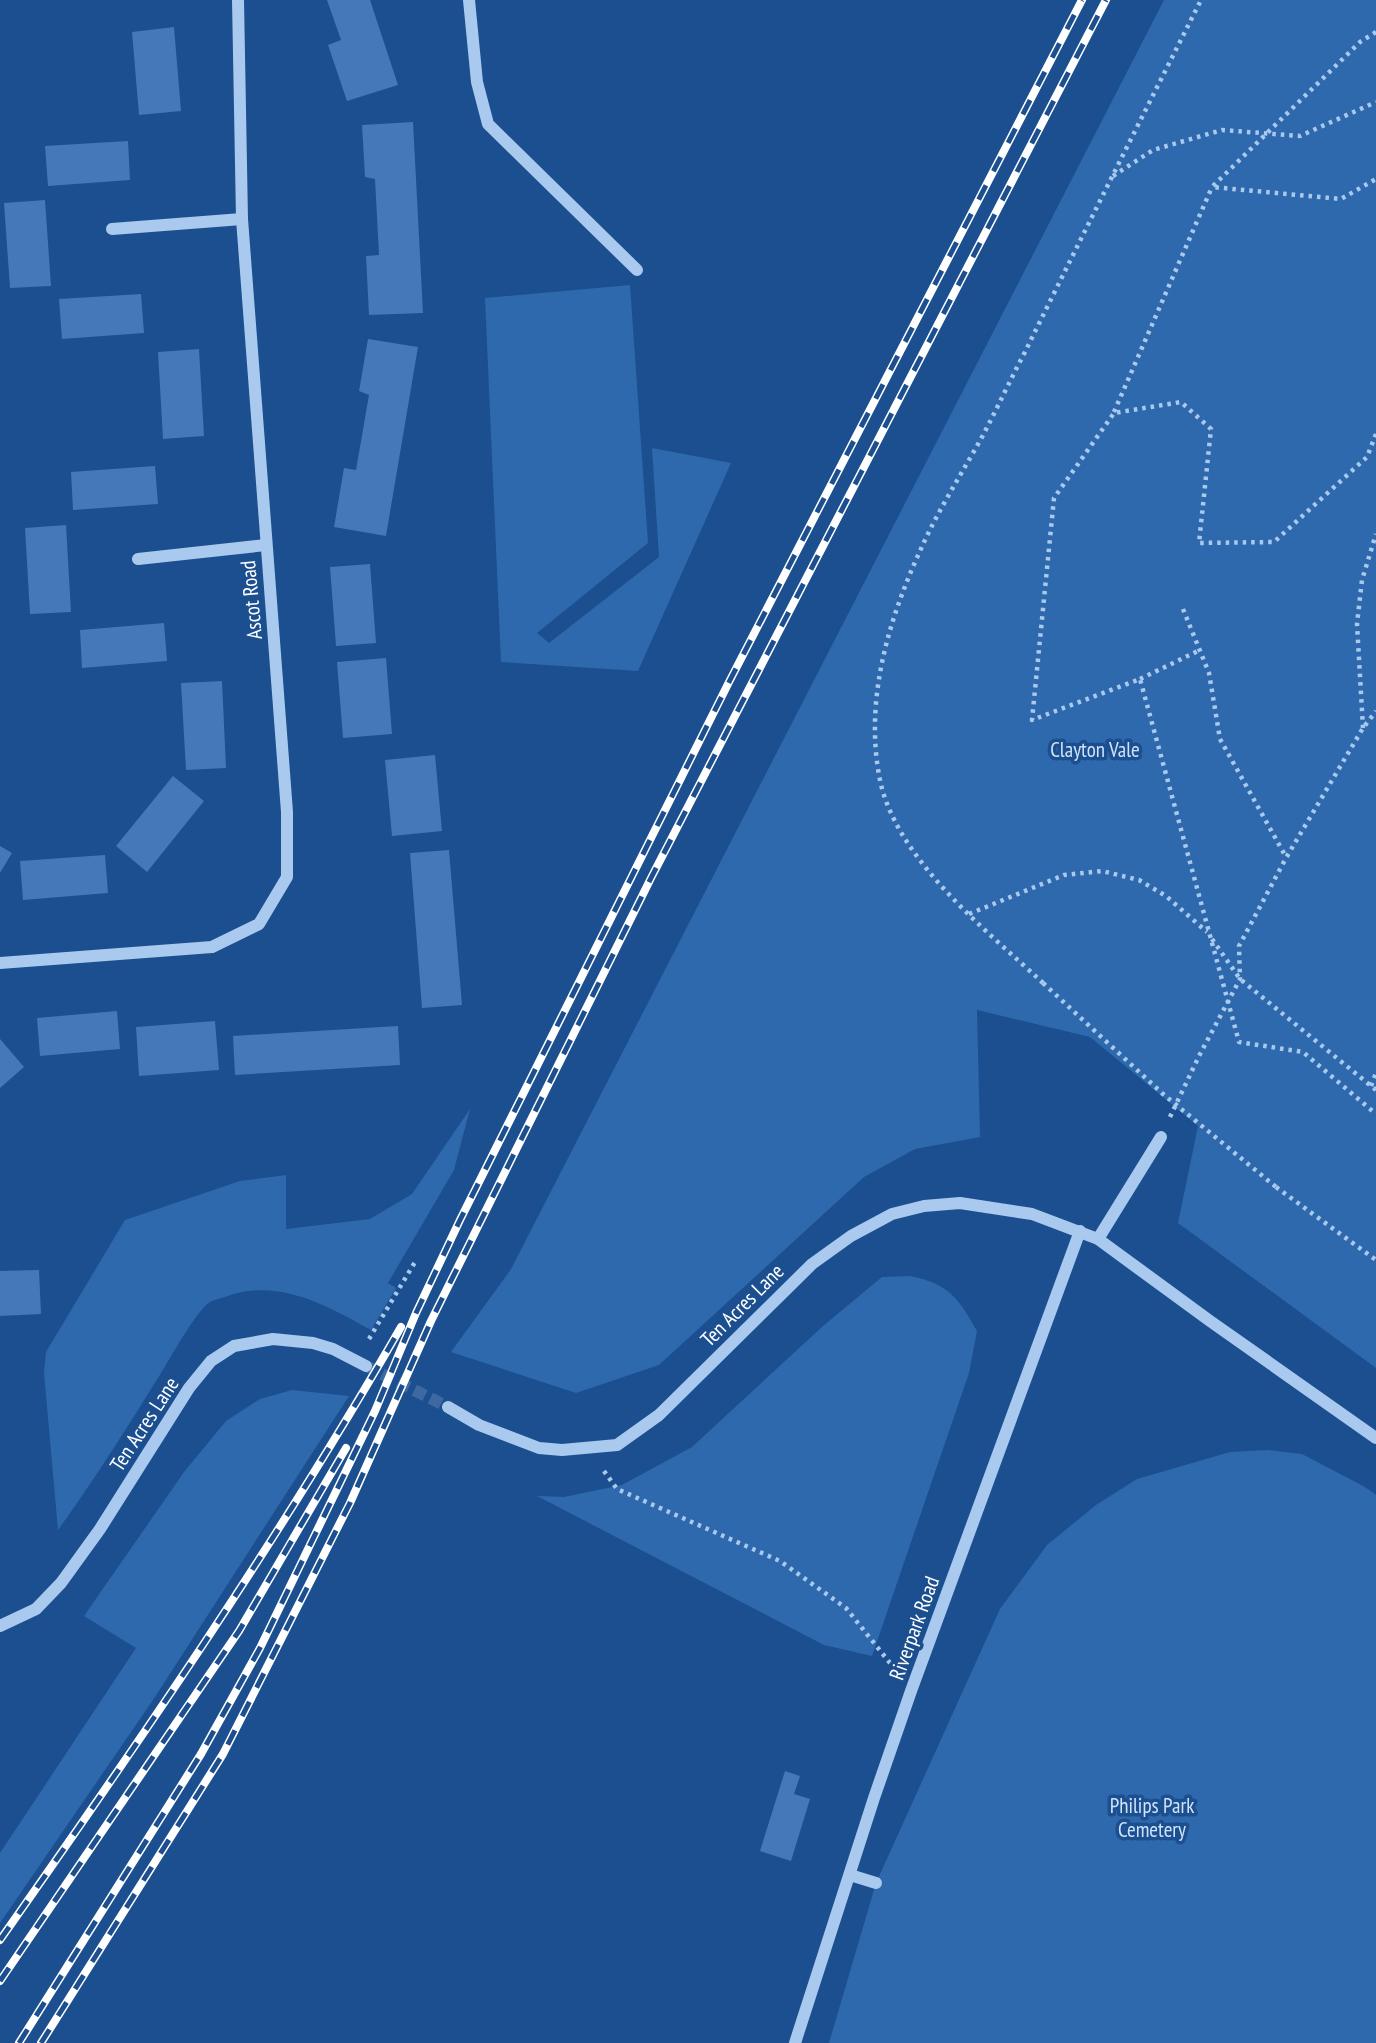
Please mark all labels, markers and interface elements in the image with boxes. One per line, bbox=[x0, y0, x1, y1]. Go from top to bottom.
street label: Ascot Road bbox=[234, 559, 268, 641]
park label: Clayton Vale bbox=[1050, 736, 1140, 763]
street label: Ten Acres Lane bbox=[695, 1258, 789, 1352]
street label: Ten Acres Lane bbox=[104, 1372, 184, 1476]
street label: Riverpark Road bbox=[883, 1572, 945, 1684]
park label: Philips Park Cemetery bbox=[1110, 1792, 1194, 1843]

